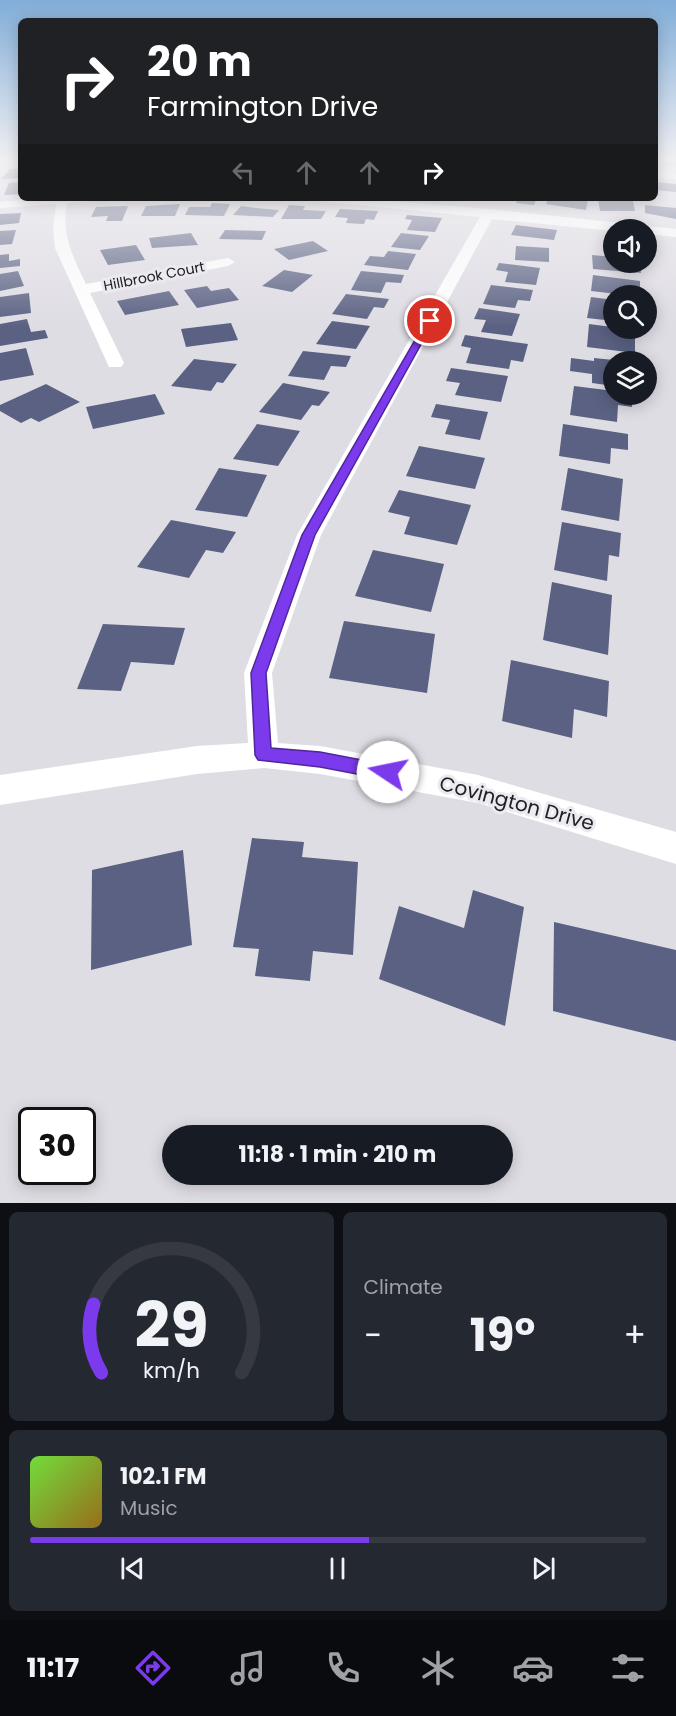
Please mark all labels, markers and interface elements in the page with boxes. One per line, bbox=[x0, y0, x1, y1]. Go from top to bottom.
text: 20 m bbox=[147, 32, 252, 91]
icon: right bbox=[48, 42, 126, 120]
text: Farmington Drive bbox=[147, 88, 378, 125]
icon: left bbox=[227, 156, 260, 189]
icon: ahead bbox=[290, 156, 323, 189]
icon: ahead bbox=[353, 156, 386, 189]
icon: right bbox=[416, 156, 449, 189]
map controls bbox=[603, 219, 657, 405]
button: sound bbox=[603, 219, 657, 273]
street label: Hillbrook Court bbox=[102, 256, 206, 296]
button: search bbox=[603, 285, 657, 339]
pin bbox=[404, 295, 455, 346]
icon: arrive bbox=[413, 304, 446, 337]
button: layers bbox=[603, 351, 657, 405]
position arrow bbox=[356, 740, 420, 804]
street label: Covington Drive bbox=[437, 769, 597, 837]
speed limit sign: 30 bbox=[18, 1107, 96, 1185]
text: 11:18 · 1 min · 210 m bbox=[239, 1139, 436, 1170]
text: Climate bbox=[364, 1273, 443, 1301]
text: 29 bbox=[134, 1281, 208, 1369]
text: 19° bbox=[470, 1304, 535, 1367]
text: − bbox=[364, 1312, 382, 1359]
text: + bbox=[623, 1312, 646, 1359]
text: km/h bbox=[143, 1356, 200, 1387]
text: 102.1 FM bbox=[120, 1461, 207, 1492]
text: Music bbox=[120, 1494, 178, 1522]
icon: previous bbox=[116, 1552, 149, 1585]
icon: pause bbox=[321, 1552, 354, 1585]
icon: next bbox=[527, 1552, 560, 1585]
icon: directions bbox=[132, 1647, 174, 1689]
icon: music bbox=[227, 1647, 269, 1689]
icon: phone bbox=[322, 1647, 364, 1689]
icon: climate bbox=[417, 1647, 459, 1689]
icon: car bbox=[512, 1647, 554, 1689]
icon: filters bbox=[607, 1647, 649, 1689]
text: 11:17 bbox=[27, 1649, 79, 1686]

